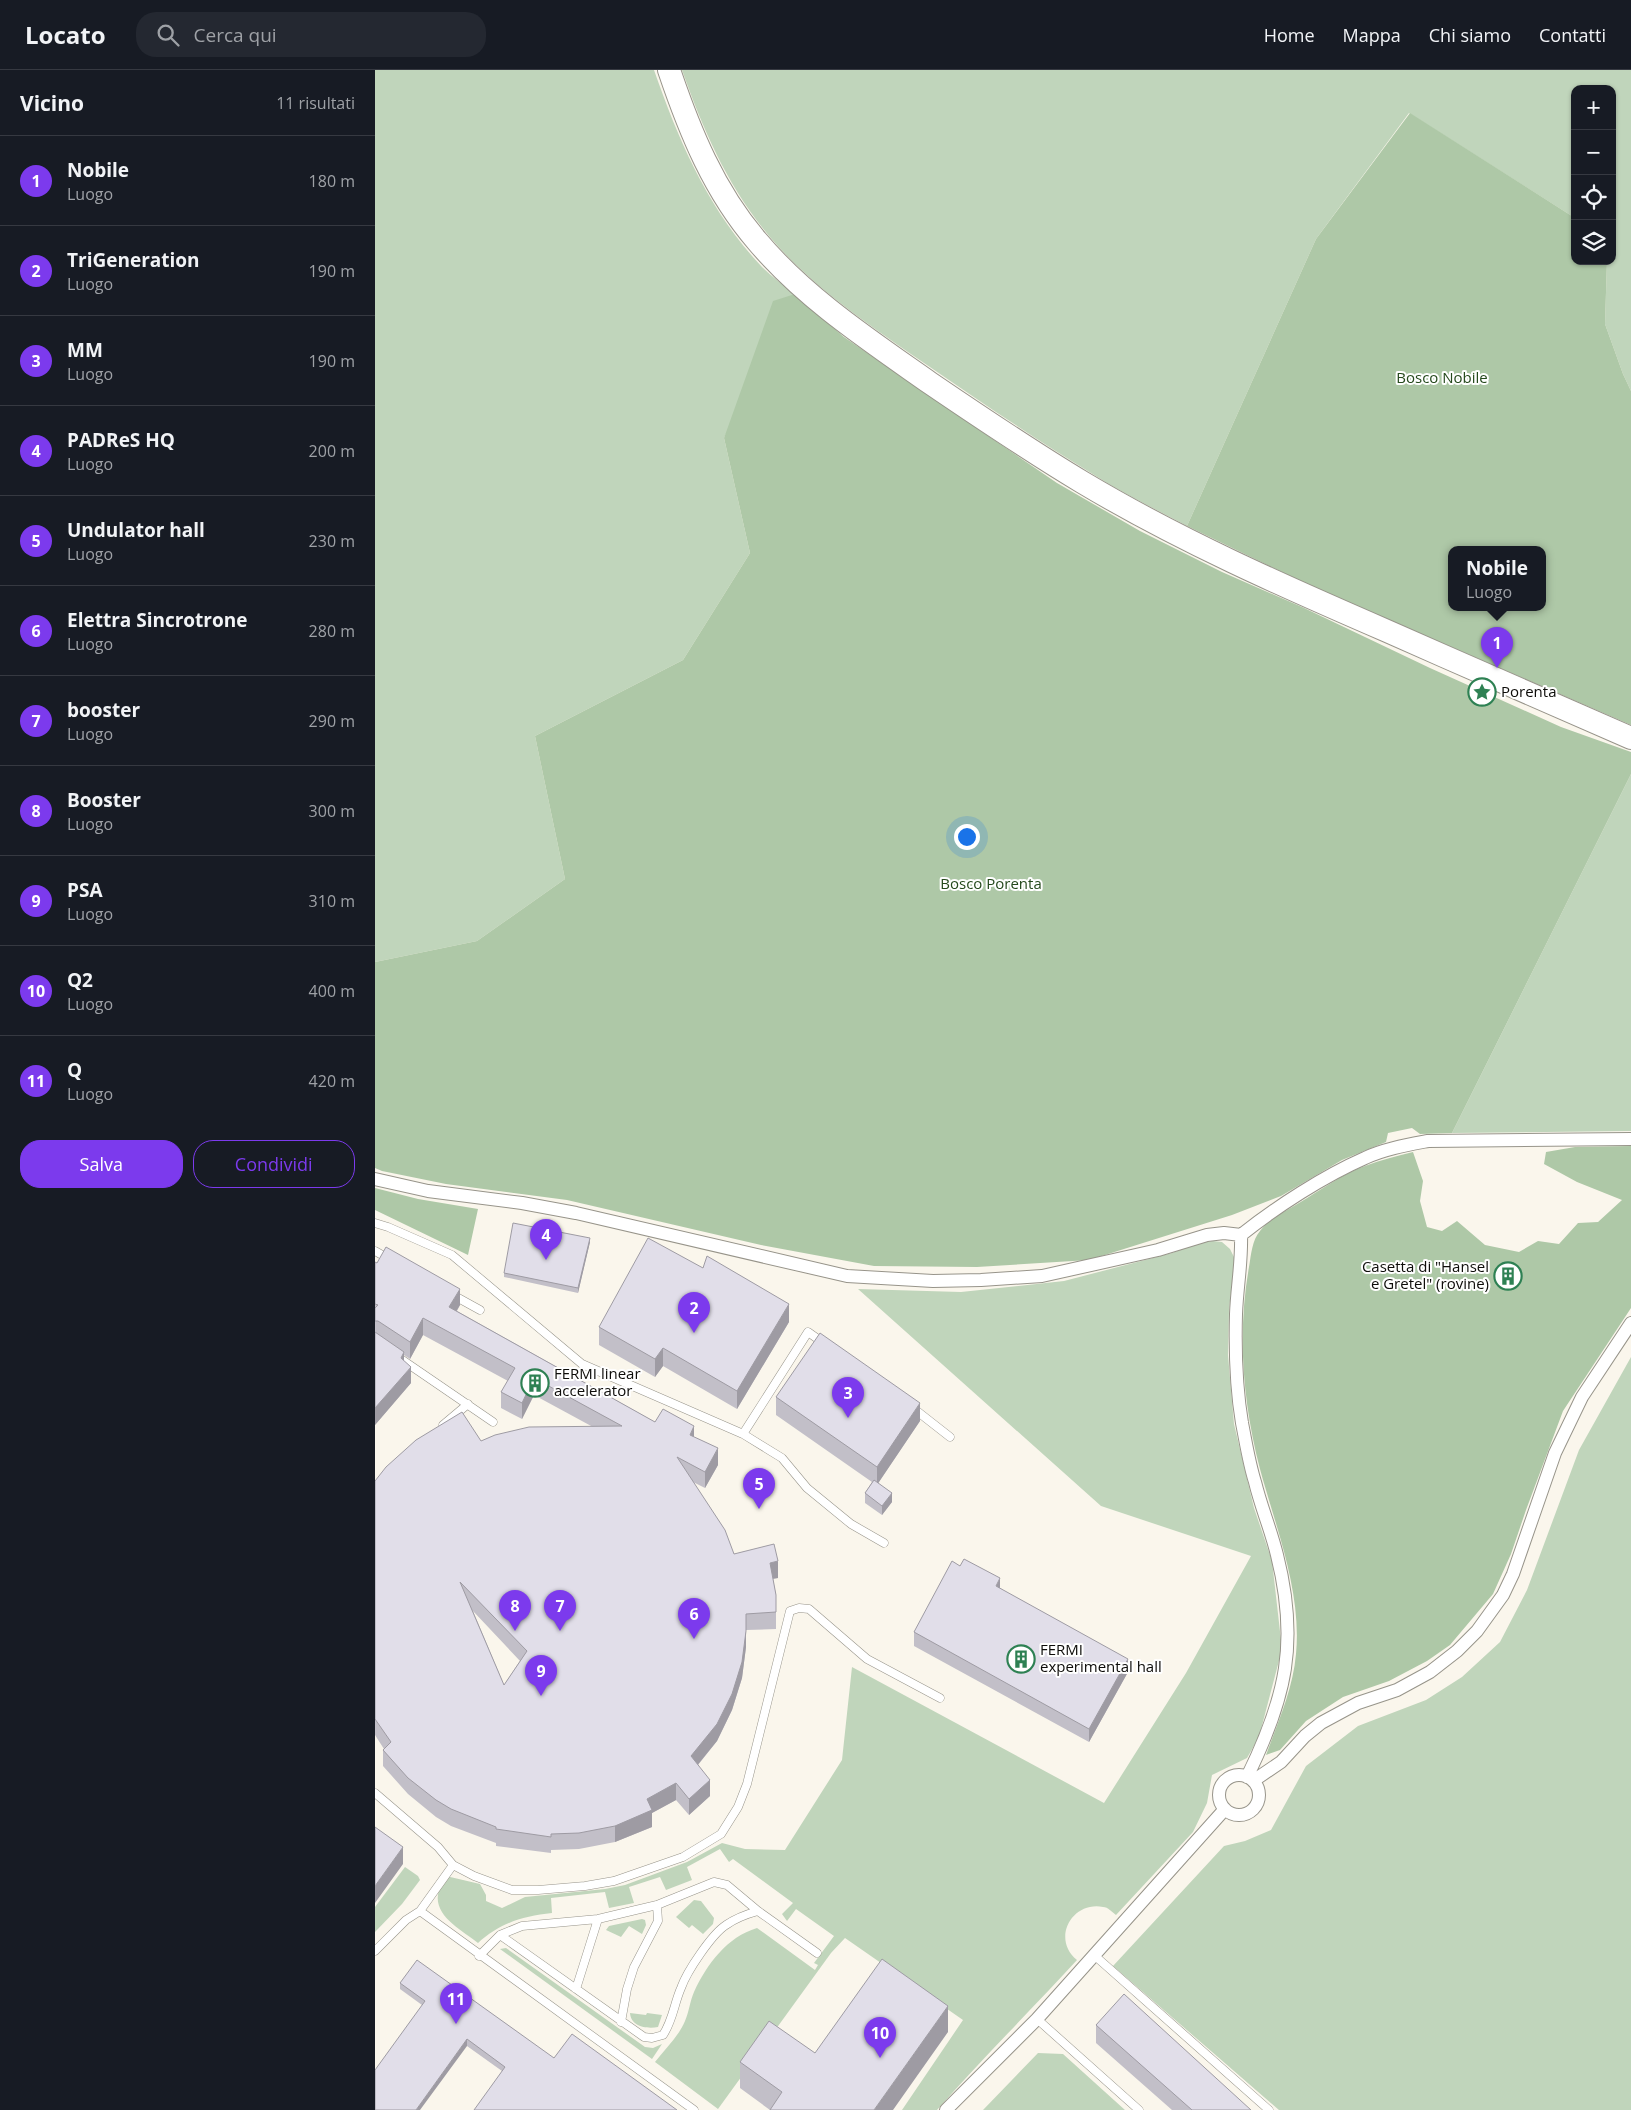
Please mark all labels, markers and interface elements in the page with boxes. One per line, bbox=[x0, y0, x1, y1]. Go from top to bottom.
search box bbox=[136, 12, 486, 57]
text: Locato bbox=[25, 18, 106, 51]
icon: search bbox=[154, 21, 182, 49]
text: Cerca qui bbox=[194, 22, 277, 48]
text: Home bbox=[1264, 23, 1315, 47]
text: Mappa bbox=[1343, 23, 1401, 47]
text: Chi siamo bbox=[1429, 23, 1511, 47]
text: Contatti bbox=[1539, 23, 1606, 47]
map controls bbox=[1571, 85, 1616, 265]
button: + bbox=[1571, 85, 1616, 130]
text: Vicino bbox=[20, 89, 84, 117]
text: 11 risultati bbox=[276, 92, 355, 114]
button: − bbox=[1571, 130, 1616, 175]
text: Nobile bbox=[67, 157, 129, 183]
text: 1 bbox=[31, 170, 41, 192]
text: 180 m bbox=[309, 170, 355, 192]
button: locate bbox=[1571, 175, 1616, 220]
text: Luogo bbox=[67, 183, 113, 205]
button: layers bbox=[1571, 220, 1616, 265]
text: TriGeneration bbox=[67, 247, 200, 273]
text: 2 bbox=[31, 260, 41, 282]
text: 190 m bbox=[309, 260, 355, 282]
text: Luogo bbox=[67, 273, 113, 295]
text: MM bbox=[67, 337, 103, 363]
text: 3 bbox=[31, 350, 41, 372]
text: 190 m bbox=[309, 350, 355, 372]
text: Luogo bbox=[67, 363, 113, 385]
park label: Bosco Nobile bbox=[1396, 367, 1488, 387]
text: PADReS HQ bbox=[67, 427, 175, 453]
text: 4 bbox=[31, 440, 41, 462]
text: 200 m bbox=[309, 440, 355, 462]
text: Luogo bbox=[67, 453, 113, 475]
text: Undulator hall bbox=[67, 517, 205, 543]
text: 5 bbox=[31, 530, 41, 552]
text: 230 m bbox=[309, 530, 355, 552]
text: Luogo bbox=[67, 543, 113, 565]
popup bbox=[1448, 546, 1546, 611]
text: Nobile bbox=[1466, 555, 1528, 581]
text: Luogo bbox=[1466, 581, 1512, 603]
text: Elettra Sincrotrone bbox=[67, 607, 247, 633]
text: 6 bbox=[31, 620, 41, 642]
text: 280 m bbox=[309, 620, 355, 642]
pin: 1 bbox=[1481, 627, 1513, 668]
text: Luogo bbox=[67, 633, 113, 655]
place icon: Porenta bbox=[1467, 677, 1497, 707]
place label: Porenta bbox=[1501, 681, 1556, 701]
text: booster bbox=[67, 697, 140, 723]
text: 7 bbox=[31, 710, 41, 732]
text: 290 m bbox=[309, 710, 355, 732]
text: Luogo bbox=[67, 723, 113, 745]
text: Booster bbox=[67, 787, 141, 813]
text: 8 bbox=[31, 800, 41, 822]
text: 300 m bbox=[309, 800, 355, 822]
text: Luogo bbox=[67, 813, 113, 835]
your location bbox=[954, 824, 980, 850]
park label: Bosco Porenta bbox=[940, 873, 1042, 893]
text: PSA bbox=[67, 877, 103, 903]
text: 9 bbox=[31, 890, 41, 912]
text: 310 m bbox=[309, 890, 355, 912]
text: Luogo bbox=[67, 903, 113, 925]
text: Q2 bbox=[67, 967, 93, 993]
text: 10 bbox=[27, 980, 45, 1002]
text: 400 m bbox=[309, 980, 355, 1002]
text: Luogo bbox=[67, 993, 113, 1015]
text: Q bbox=[67, 1057, 82, 1083]
text: 11 bbox=[27, 1070, 45, 1092]
text: 420 m bbox=[309, 1070, 355, 1092]
text: Luogo bbox=[67, 1083, 113, 1105]
button: Salva bbox=[20, 1140, 183, 1188]
button: Condividi bbox=[193, 1140, 355, 1188]
pin: 4 bbox=[530, 1219, 562, 1260]
place label: Casetta di "Hansel e Gretel" (rovine) bbox=[1362, 1256, 1489, 1293]
building icon: Casetta di "Hansel e Gretel" (rovine) bbox=[1493, 1261, 1523, 1291]
pin: 2 bbox=[678, 1292, 710, 1333]
place label: FERMI linear accelerator bbox=[554, 1363, 641, 1400]
building icon: FERMI linear accelerator bbox=[520, 1368, 550, 1398]
pin: 3 bbox=[832, 1377, 864, 1418]
pin: 5 bbox=[743, 1468, 775, 1509]
pin: 8 bbox=[499, 1590, 531, 1631]
pin: 7 bbox=[544, 1590, 576, 1631]
pin: 6 bbox=[678, 1598, 710, 1639]
place label: FERMI experimental hall bbox=[1040, 1639, 1162, 1676]
building icon: FERMI experimental hall bbox=[1006, 1644, 1036, 1674]
pin: 9 bbox=[525, 1655, 557, 1696]
pin: 11 bbox=[440, 1983, 472, 2024]
pin: 10 bbox=[864, 2017, 896, 2058]

